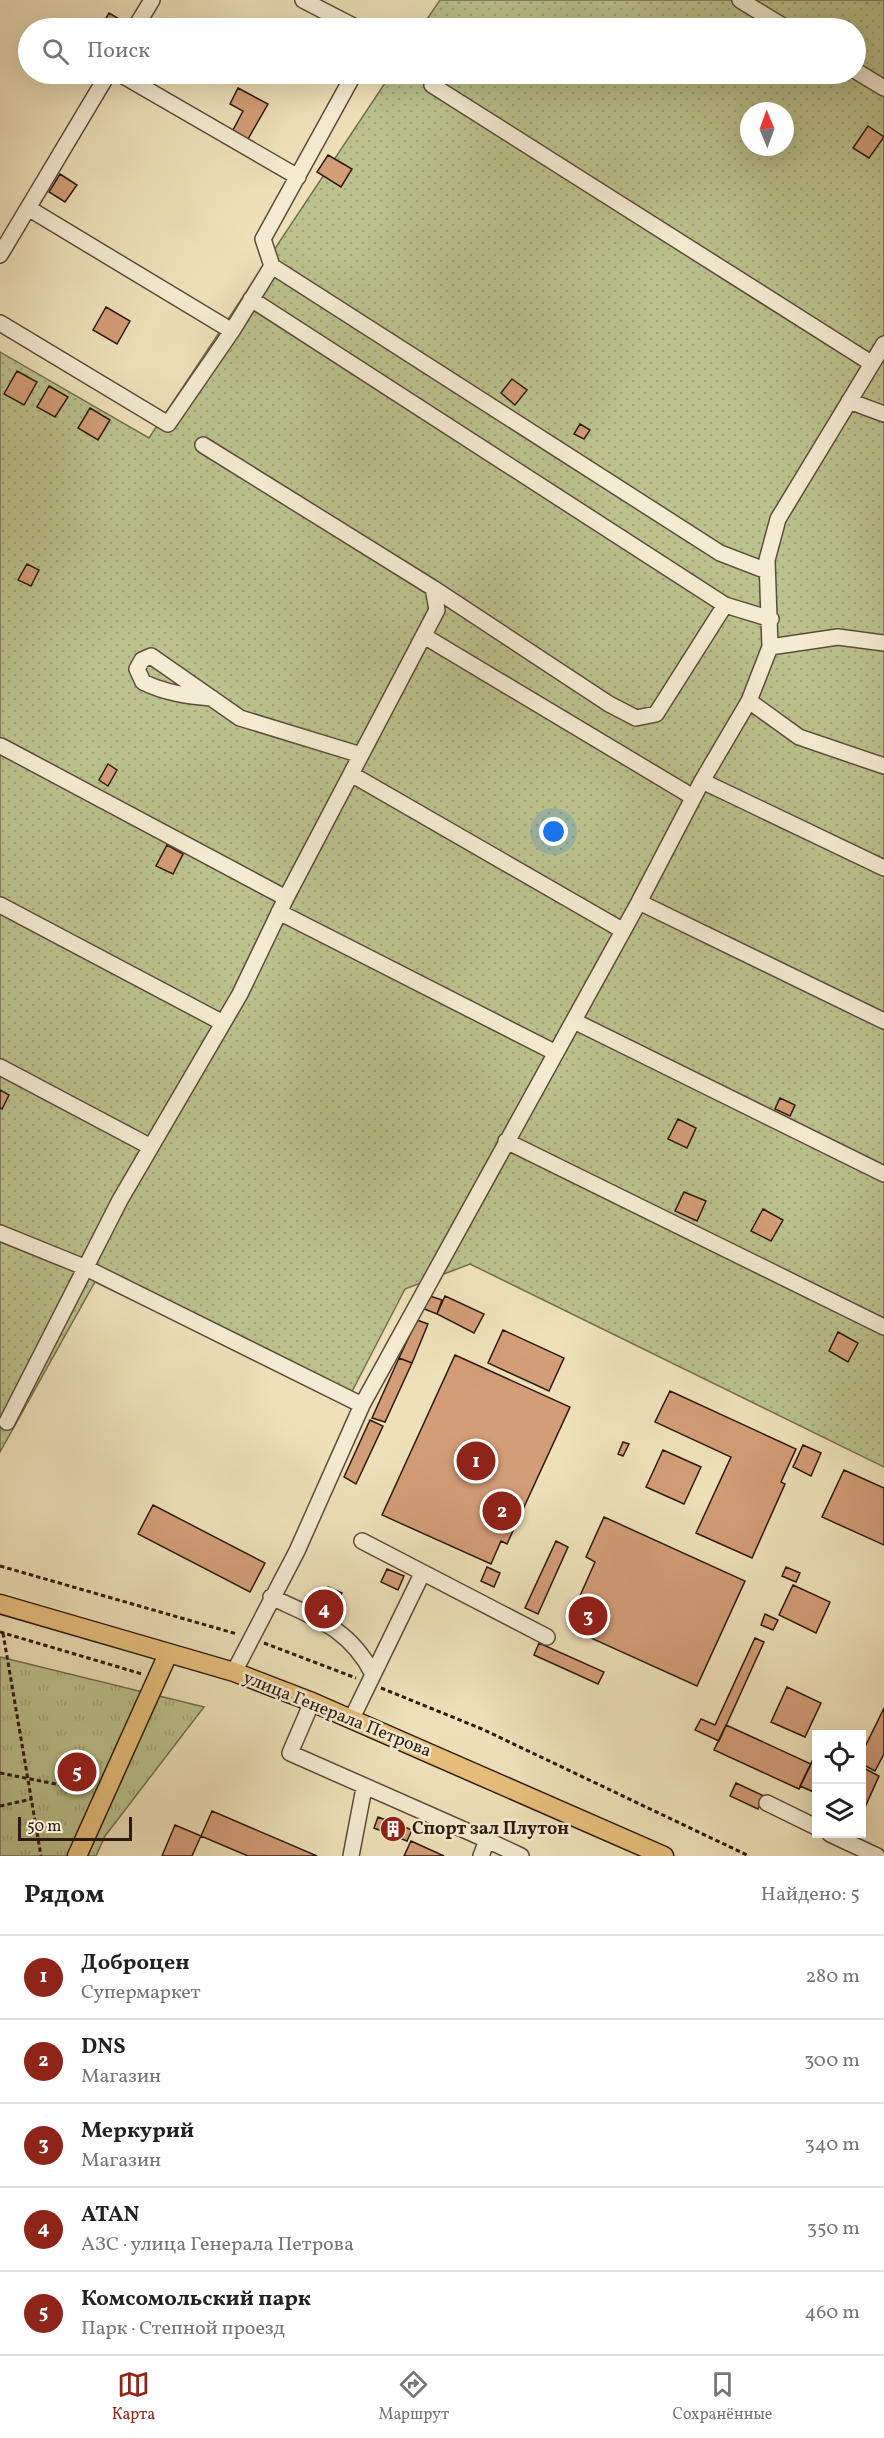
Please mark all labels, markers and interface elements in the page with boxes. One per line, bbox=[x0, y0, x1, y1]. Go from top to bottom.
search box bbox=[18, 18, 866, 84]
icon: search bbox=[39, 35, 72, 68]
text: Поиск bbox=[87, 36, 150, 67]
north arrow bbox=[740, 102, 794, 156]
your location bbox=[539, 817, 568, 846]
pin: 1 bbox=[456, 1438, 496, 1484]
pin: 2 bbox=[482, 1488, 522, 1534]
pin: 4 bbox=[304, 1586, 344, 1632]
pin: 3 bbox=[568, 1594, 608, 1638]
street label: улица Генерала Петрова bbox=[239, 1666, 435, 1764]
map controls bbox=[812, 1730, 866, 1838]
button: locate bbox=[812, 1730, 866, 1784]
pin: 5 bbox=[58, 1750, 97, 1794]
button: layers bbox=[812, 1784, 866, 1838]
scale bar bbox=[18, 1814, 132, 1842]
building icon: Спорт зал Плутон bbox=[378, 1814, 408, 1844]
text: 50 m bbox=[27, 1816, 61, 1838]
place label: Спорт зал Плутон bbox=[412, 1817, 569, 1842]
text: Рядом bbox=[24, 1877, 104, 1913]
text: Найдено: 5 bbox=[761, 1881, 860, 1909]
text: Доброцен bbox=[81, 1948, 190, 1979]
text: 1 bbox=[39, 1963, 48, 1991]
text: 280 m bbox=[805, 1963, 860, 1991]
text: Супермаркет bbox=[81, 1979, 201, 2007]
text: DNS bbox=[81, 2032, 125, 2063]
text: 2 bbox=[38, 2047, 49, 2075]
text: 300 m bbox=[804, 2047, 860, 2075]
text: Магазин bbox=[81, 2063, 161, 2091]
text: Меркурий bbox=[81, 2116, 194, 2147]
text: 3 bbox=[38, 2131, 49, 2159]
text: 340 m bbox=[804, 2131, 860, 2159]
text: Магазин bbox=[81, 2147, 161, 2175]
text: ATAN bbox=[81, 2200, 140, 2231]
text: 4 bbox=[37, 2215, 50, 2243]
text: 350 m bbox=[807, 2215, 860, 2243]
text: АЗС · улица Генерала Петрова bbox=[81, 2231, 354, 2259]
text: Комсомольский парк bbox=[81, 2284, 311, 2315]
text: 5 bbox=[39, 2299, 48, 2327]
text: 460 m bbox=[804, 2299, 860, 2327]
text: Парк · Степной проезд bbox=[81, 2315, 285, 2343]
tab: Карта bbox=[112, 2368, 155, 2426]
tab: Маршрут bbox=[378, 2368, 449, 2426]
tab: Сохранённые bbox=[672, 2368, 772, 2426]

